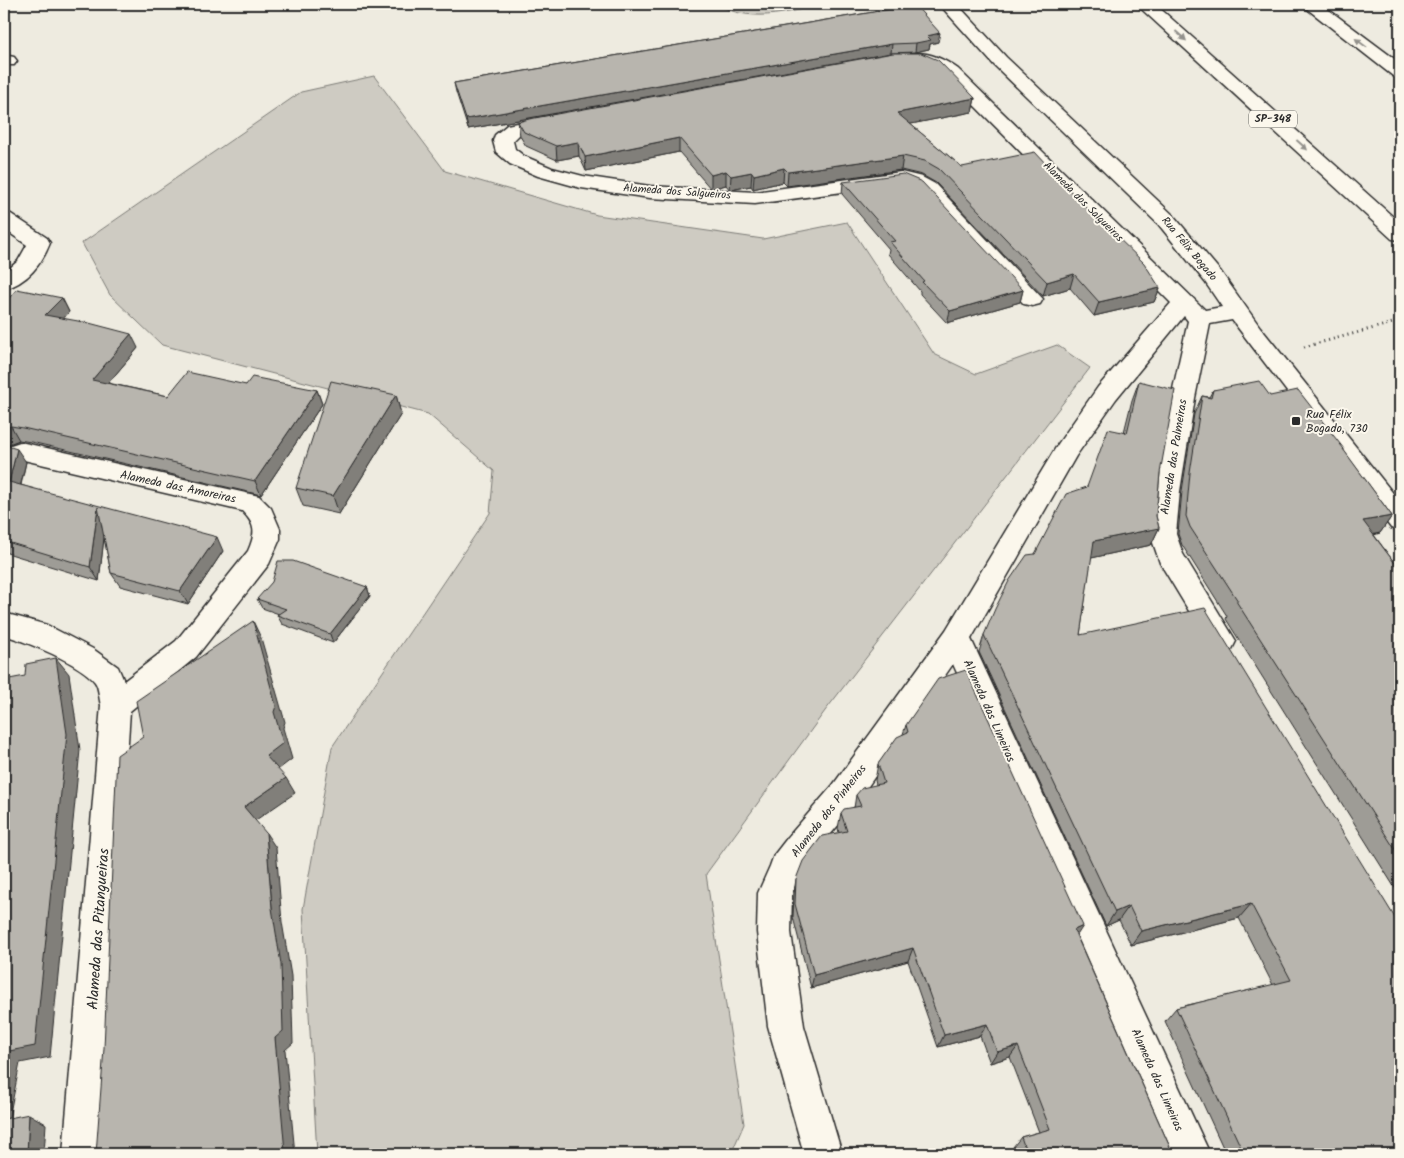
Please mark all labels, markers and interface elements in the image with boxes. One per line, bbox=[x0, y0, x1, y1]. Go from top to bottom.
one-way arrow bbox=[1175, 31, 1188, 42]
one-way arrow bbox=[1355, 37, 1368, 48]
road number: SP-348 bbox=[1249, 110, 1297, 128]
one-way arrow bbox=[1295, 140, 1308, 151]
street label: Alameda dos Salgueiros bbox=[1038, 157, 1128, 247]
street label: Alameda dos Salgueiros bbox=[623, 179, 732, 205]
street label: Rua Félix Bogado bbox=[1157, 213, 1221, 285]
street label: Alameda das Palmeiras bbox=[1156, 398, 1192, 516]
place label: Rua Félix Bogado, 730 bbox=[1306, 405, 1368, 438]
marker: Rua Félix Bogado, 730 bbox=[1290, 415, 1302, 427]
street label: Alameda das Amoreiras bbox=[118, 465, 238, 509]
street label: Alameda das Limeiras bbox=[958, 657, 1020, 765]
street label: Alameda dos Pinheiros bbox=[787, 760, 871, 862]
street label: Alameda das Pitangueiras bbox=[81, 847, 117, 1010]
street label: Alameda das Limeiras bbox=[1126, 1026, 1188, 1134]

